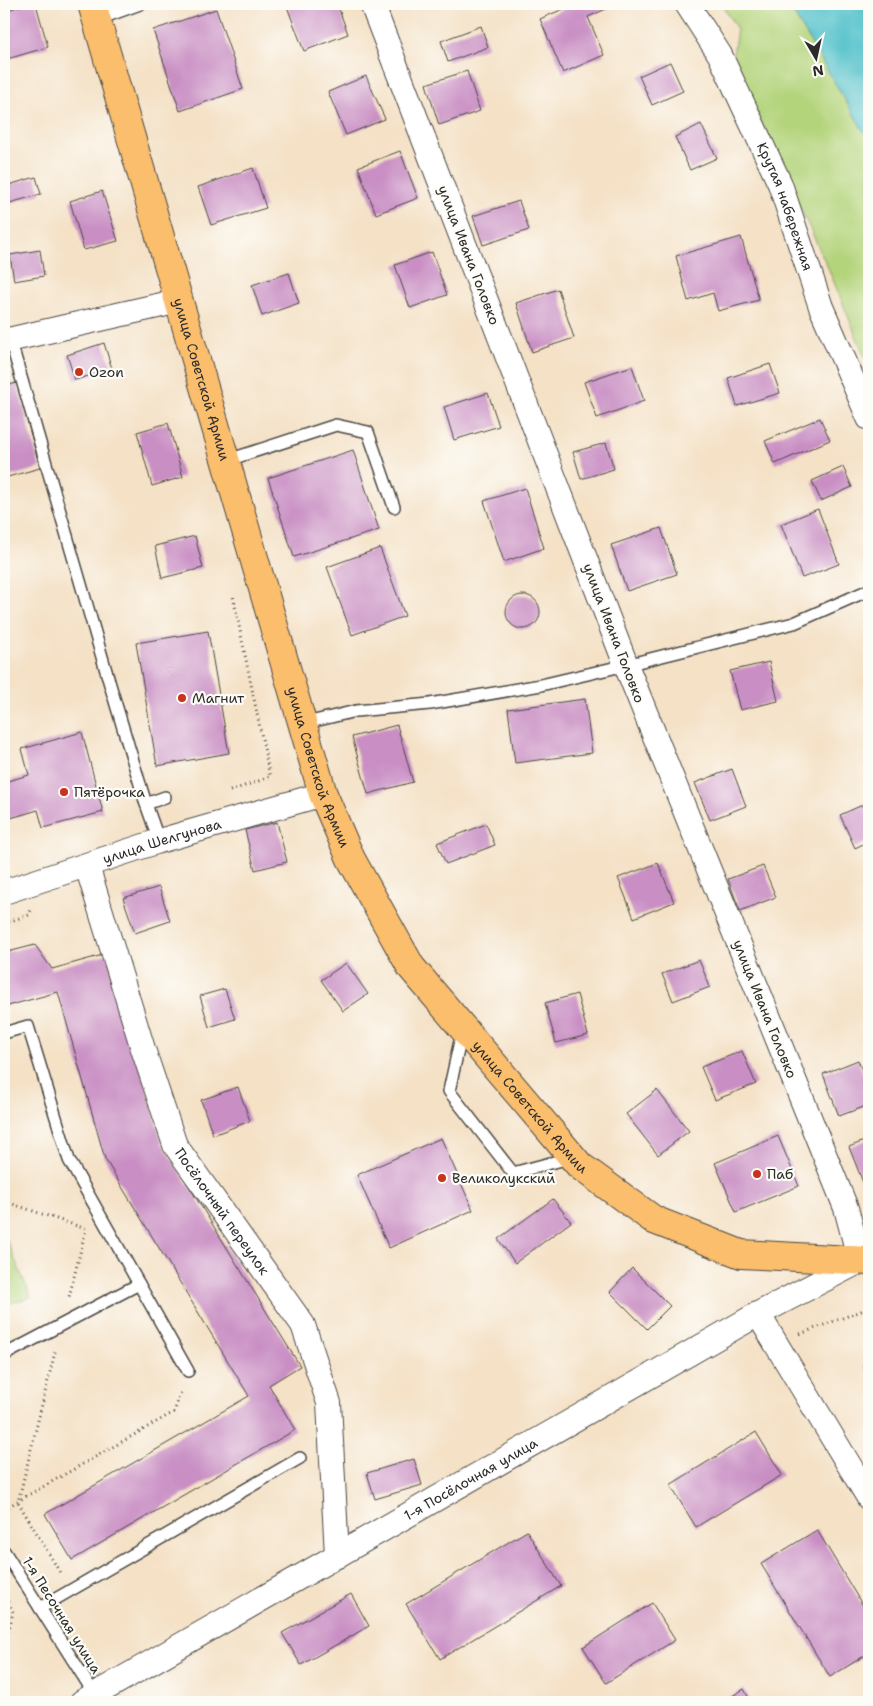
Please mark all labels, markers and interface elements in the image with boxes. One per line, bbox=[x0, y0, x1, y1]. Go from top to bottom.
north arrow bbox=[790, 32, 840, 82]
text: N bbox=[811, 61, 825, 81]
street label: Крутая набережная bbox=[753, 139, 817, 273]
street label: улица Ивана Головко bbox=[434, 183, 504, 327]
street label: улица Советской Армии bbox=[169, 296, 234, 463]
place label: Ozon bbox=[89, 363, 124, 381]
marker: Ozon bbox=[73, 366, 85, 378]
street label: улица Ивана Головко bbox=[579, 561, 649, 705]
street label: улица Советской Армии bbox=[283, 684, 354, 850]
place label: Магнит bbox=[192, 689, 245, 707]
marker: Магнит bbox=[176, 692, 188, 704]
place label: Пятёрочка bbox=[74, 783, 145, 801]
marker: Пятёрочка bbox=[58, 786, 70, 798]
street label: улица Шелгунова bbox=[100, 815, 224, 868]
street label: улица Ивана Головко bbox=[729, 937, 801, 1081]
street label: улица Советской Армии bbox=[468, 1037, 591, 1177]
street label: Посёлочный переулок bbox=[171, 1144, 274, 1279]
place label: Паб bbox=[767, 1165, 793, 1183]
marker: Паб bbox=[751, 1168, 763, 1180]
place label: Великолукский bbox=[452, 1169, 555, 1187]
marker: Великолукский bbox=[436, 1172, 448, 1184]
street label: 1-я Посёлочная улица bbox=[400, 1433, 541, 1524]
street label: 1-я Песочная улица bbox=[19, 1553, 106, 1677]

